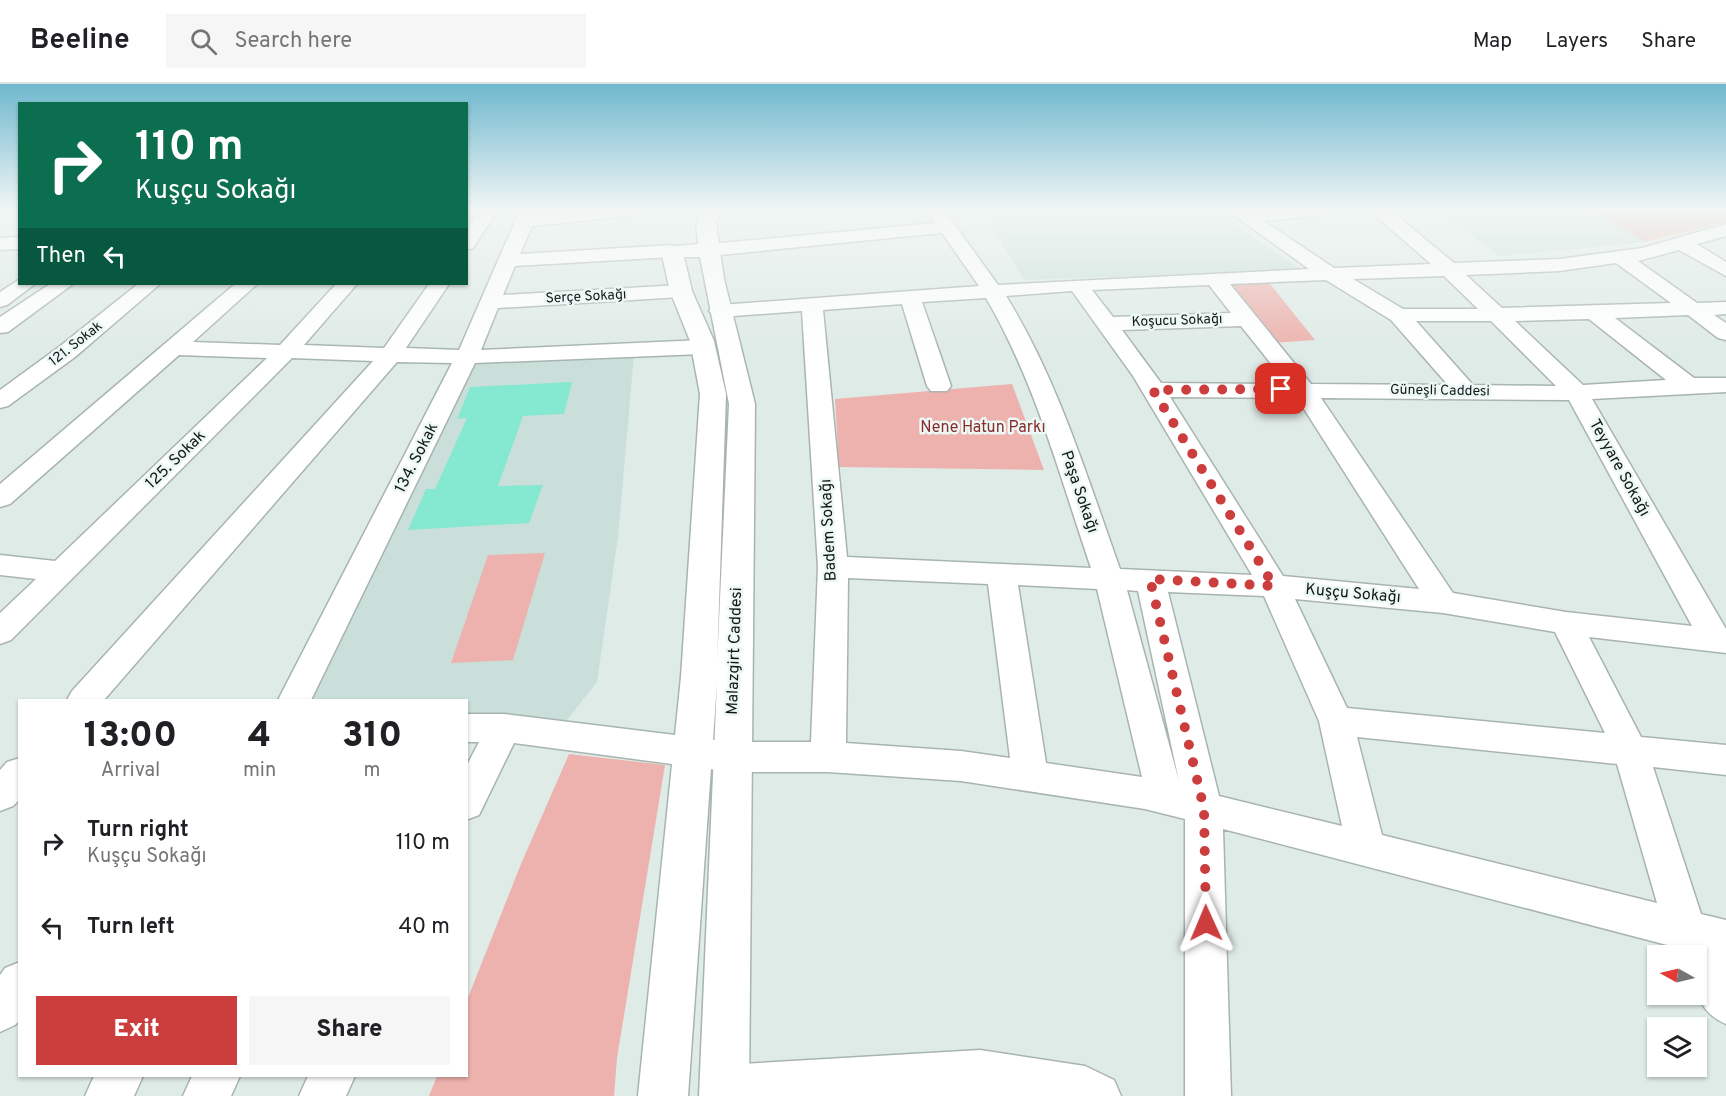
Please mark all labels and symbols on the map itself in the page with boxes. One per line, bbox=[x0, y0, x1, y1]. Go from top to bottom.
street label: Serçe Sokağı bbox=[545, 286, 627, 308]
street label: Koşucu Sokağı bbox=[1131, 311, 1223, 331]
street label: 121. Sokak bbox=[46, 318, 106, 370]
pin bbox=[1255, 363, 1306, 414]
street label: Güneşli Caddesi bbox=[1390, 382, 1490, 400]
street label: Teyyare Sokağı bbox=[1584, 416, 1654, 520]
park label: Nene Hatun Parkı bbox=[920, 418, 1046, 438]
street label: 134. Sokak bbox=[391, 420, 443, 496]
street label: 125. Sokak bbox=[142, 426, 210, 494]
street label: Paşa Sokağı bbox=[1056, 448, 1102, 536]
street label: Badem Sokağı bbox=[816, 478, 842, 582]
street label: Kuşçu Sokağı bbox=[1305, 580, 1401, 608]
street label: Malazgirt Caddesi bbox=[723, 587, 747, 715]
position arrow bbox=[1174, 891, 1238, 955]
north arrow bbox=[1647, 945, 1707, 1005]

